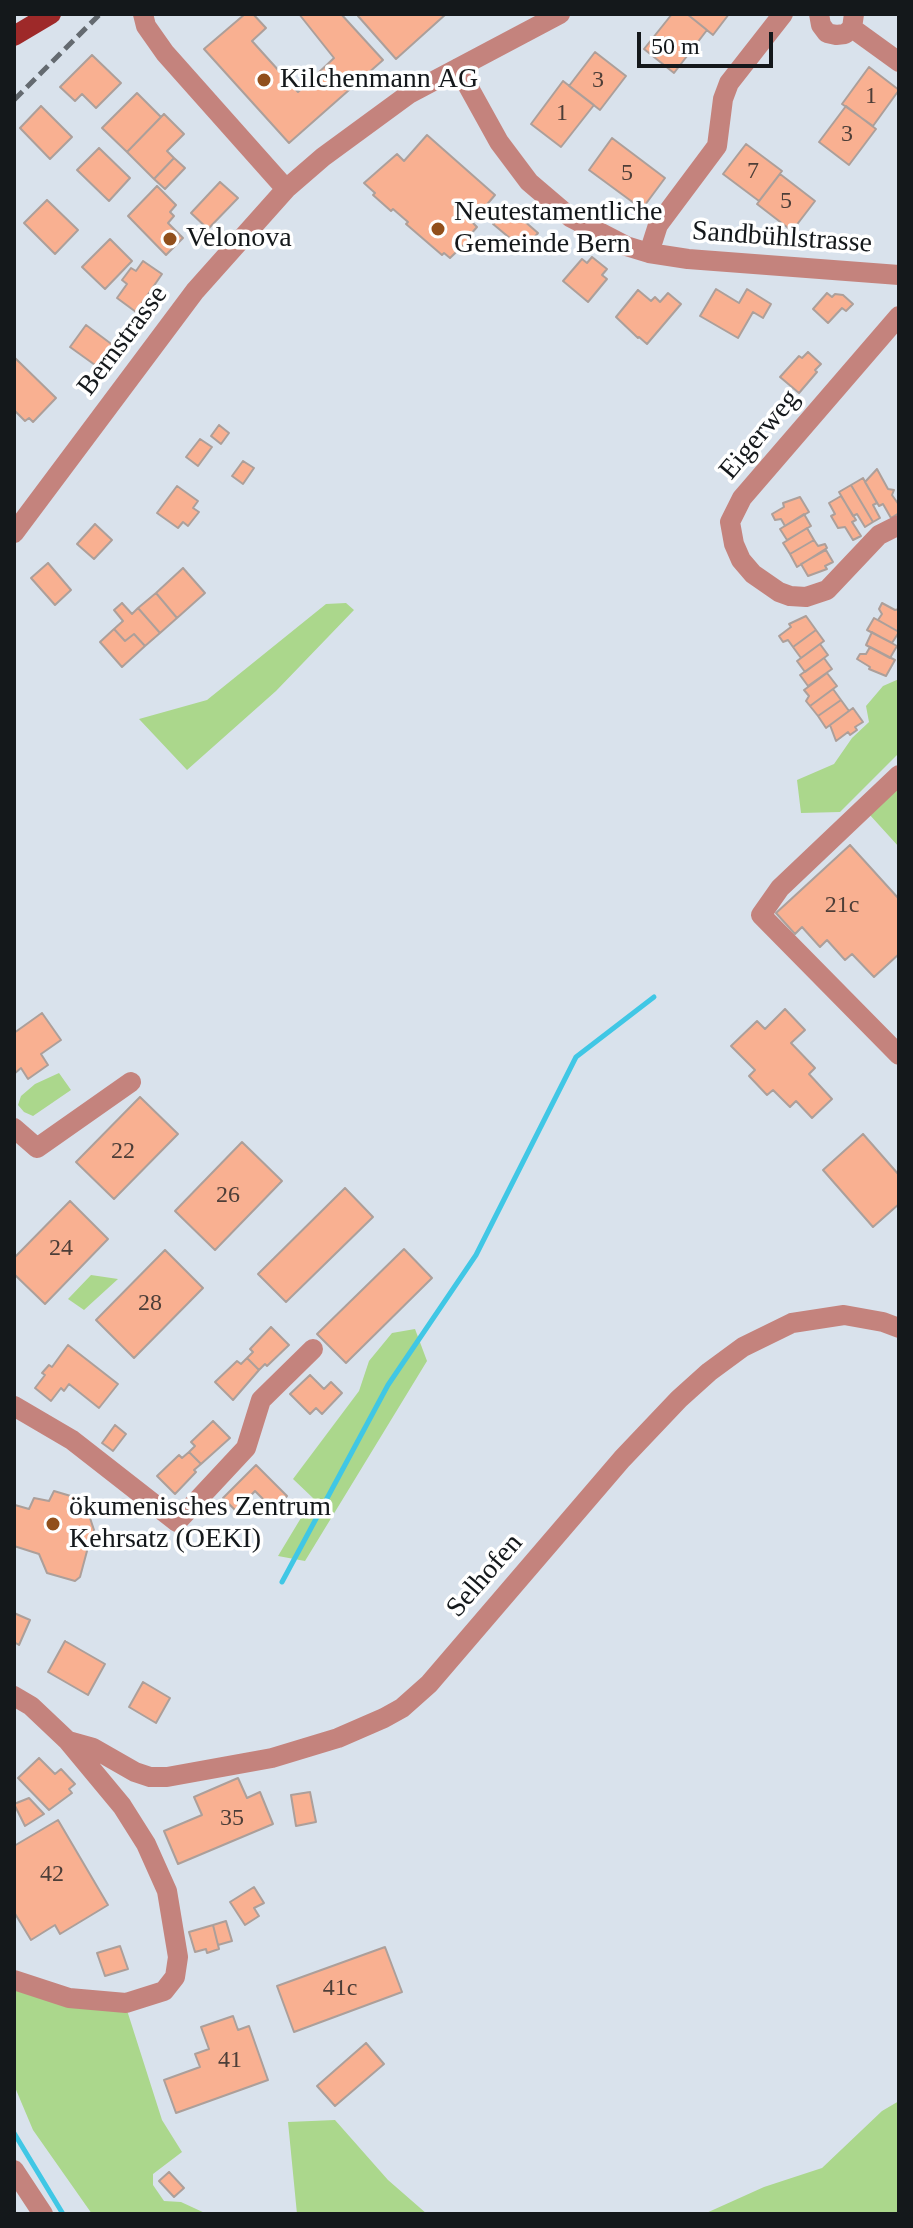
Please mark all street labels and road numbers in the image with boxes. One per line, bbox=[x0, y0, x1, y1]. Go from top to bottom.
street label: Sandbühlstrasse bbox=[691, 215, 873, 261]
street label: Bernstrasse bbox=[71, 279, 175, 403]
street label: Eigerweg bbox=[713, 383, 807, 487]
street label: Selhofen bbox=[440, 1527, 530, 1625]

